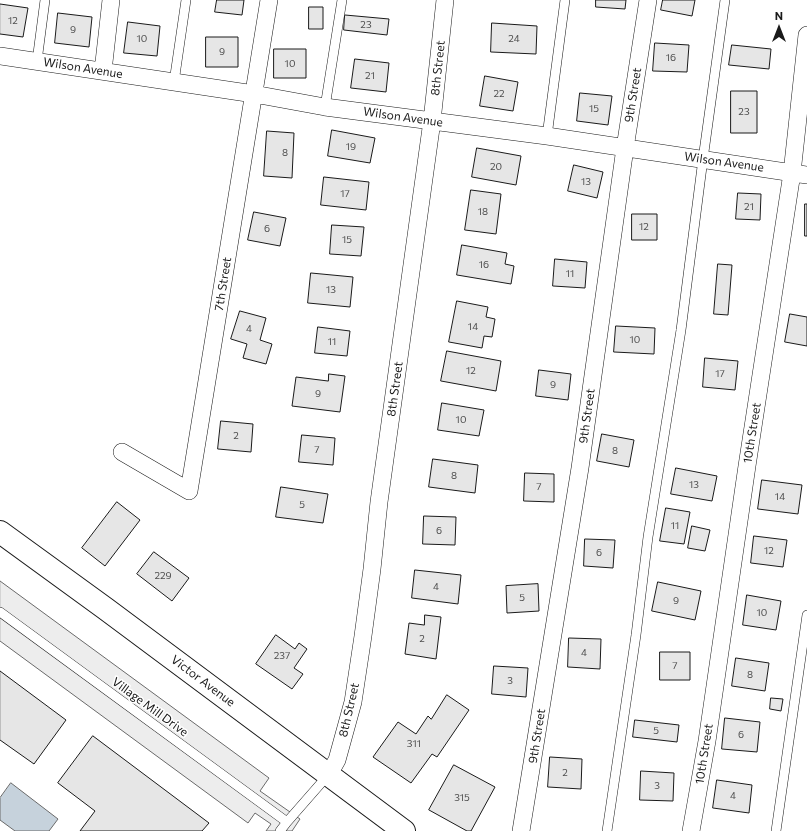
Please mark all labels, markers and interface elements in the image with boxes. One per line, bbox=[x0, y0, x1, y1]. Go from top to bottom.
north arrow bbox=[759, 8, 799, 48]
text: N bbox=[775, 9, 783, 22]
house number: 12 bbox=[8, 15, 18, 27]
house number: 23 bbox=[360, 19, 372, 31]
house number: 9 bbox=[70, 24, 76, 36]
house number: 10 bbox=[137, 33, 147, 45]
house number: 24 bbox=[508, 33, 520, 45]
street label: 8th Street bbox=[428, 40, 448, 96]
house number: 9 bbox=[219, 46, 225, 58]
house number: 16 bbox=[666, 52, 676, 64]
street label: Wilson Avenue bbox=[42, 55, 124, 81]
house number: 10 bbox=[285, 58, 295, 70]
street label: 9th Street bbox=[622, 67, 644, 123]
house number: 21 bbox=[365, 70, 375, 82]
house number: 22 bbox=[493, 88, 505, 100]
house number: 15 bbox=[589, 103, 599, 115]
street label: Wilson Avenue bbox=[362, 104, 444, 130]
house number: 23 bbox=[738, 106, 750, 118]
house number: 19 bbox=[346, 141, 356, 153]
house number: 8 bbox=[282, 147, 288, 159]
street label: Wilson Avenue bbox=[683, 149, 765, 175]
house number: 20 bbox=[490, 161, 502, 173]
house number: 13 bbox=[581, 176, 591, 188]
house number: 17 bbox=[340, 188, 350, 200]
house number: 21 bbox=[744, 201, 754, 213]
house number: 18 bbox=[478, 206, 488, 218]
house number: 12 bbox=[639, 221, 649, 233]
house number: 6 bbox=[264, 223, 270, 235]
house number: 15 bbox=[342, 234, 352, 246]
street label: 7th Street bbox=[212, 256, 234, 312]
house number: 16 bbox=[479, 259, 489, 271]
house number: 11 bbox=[566, 268, 574, 280]
house number: 13 bbox=[326, 284, 336, 296]
house number: 14 bbox=[468, 321, 478, 333]
house number: 4 bbox=[246, 323, 252, 335]
house number: 10 bbox=[630, 334, 640, 346]
house number: 11 bbox=[328, 336, 336, 348]
street label: 8th Street bbox=[384, 361, 406, 417]
house number: 12 bbox=[466, 365, 476, 377]
house number: 17 bbox=[715, 368, 725, 380]
house number: 9 bbox=[550, 379, 556, 391]
house number: 9 bbox=[315, 388, 321, 400]
street label: 9th Street bbox=[576, 388, 598, 444]
street label: 10th Street bbox=[740, 402, 764, 464]
house number: 10 bbox=[456, 414, 466, 426]
house number: 2 bbox=[233, 430, 239, 442]
house number: 7 bbox=[314, 444, 320, 456]
house number: 8 bbox=[612, 445, 618, 457]
house number: 8 bbox=[451, 470, 457, 482]
house number: 13 bbox=[689, 479, 699, 491]
house number: 7 bbox=[536, 481, 542, 493]
house number: 14 bbox=[775, 491, 785, 503]
house number: 5 bbox=[299, 499, 305, 511]
house number: 11 bbox=[671, 520, 679, 532]
house number: 6 bbox=[436, 525, 442, 537]
house number: 12 bbox=[764, 545, 774, 557]
house number: 6 bbox=[596, 547, 602, 559]
house number: 229 bbox=[154, 570, 172, 582]
house number: 4 bbox=[433, 581, 439, 593]
house number: 5 bbox=[519, 592, 525, 604]
house number: 9 bbox=[673, 595, 679, 607]
house number: 10 bbox=[757, 607, 767, 619]
house number: 2 bbox=[419, 633, 425, 645]
house number: 4 bbox=[581, 647, 587, 659]
house number: 237 bbox=[274, 650, 290, 662]
street label: Victor Avenue bbox=[168, 652, 238, 710]
house number: 7 bbox=[672, 660, 678, 672]
house number: 8 bbox=[747, 669, 753, 681]
street label: Village Mill Drive bbox=[109, 675, 191, 739]
house number: 3 bbox=[507, 675, 513, 687]
street label: 8th Street bbox=[336, 681, 362, 739]
street label: 9th Street bbox=[526, 708, 548, 764]
street label: 10th Street bbox=[692, 723, 716, 785]
house number: 5 bbox=[653, 725, 659, 737]
house number: 6 bbox=[738, 729, 744, 741]
house number: 311 bbox=[407, 738, 421, 750]
house number: 2 bbox=[562, 767, 568, 779]
house number: 3 bbox=[654, 780, 660, 792]
house number: 4 bbox=[730, 790, 736, 802]
house number: 315 bbox=[454, 792, 470, 804]

